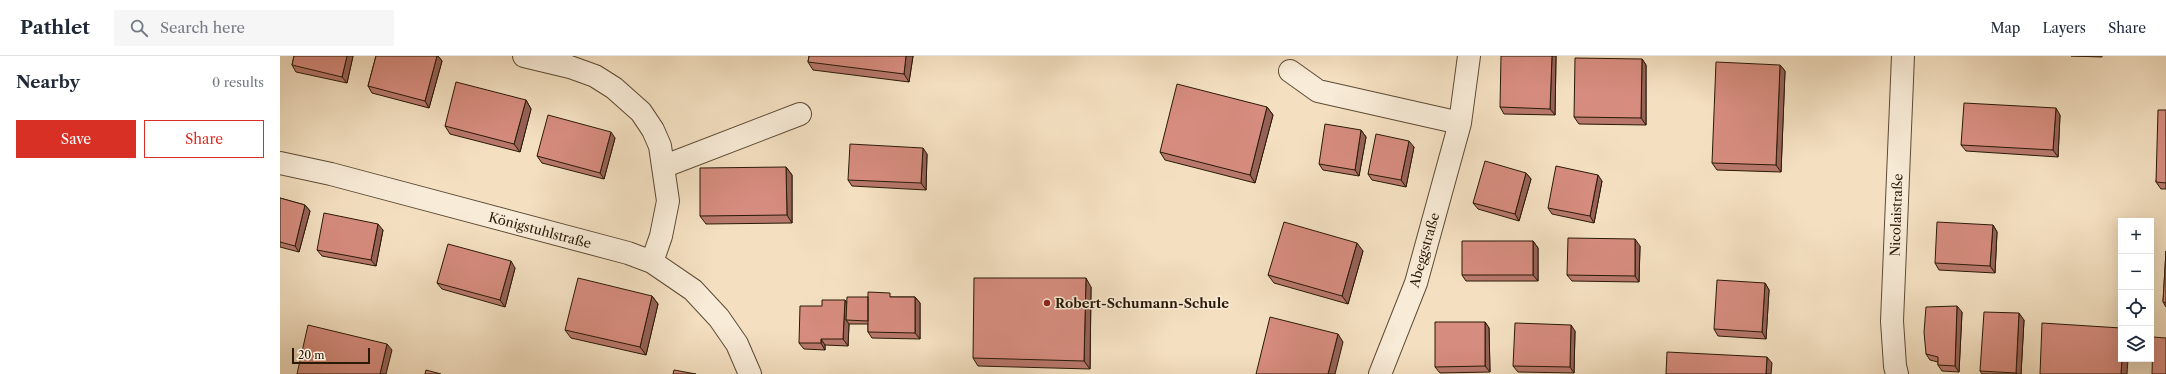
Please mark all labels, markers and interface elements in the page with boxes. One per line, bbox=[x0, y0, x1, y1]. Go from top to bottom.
search box bbox=[114, 10, 394, 46]
text: Pathlet bbox=[20, 16, 90, 39]
icon: search bbox=[128, 17, 150, 39]
text: Search here bbox=[160, 18, 245, 37]
text: Map bbox=[1990, 19, 2020, 37]
text: Layers bbox=[2042, 19, 2086, 37]
text: Share bbox=[2108, 19, 2146, 37]
text: Nearby bbox=[16, 72, 80, 92]
text: 0 results bbox=[212, 74, 264, 90]
button: Save bbox=[16, 120, 136, 158]
button: Share bbox=[144, 120, 264, 158]
street label: Nicolaistraße bbox=[1887, 173, 1905, 257]
street label: Königstuhlstraße bbox=[487, 209, 593, 251]
street label: Abeggstraße bbox=[1405, 211, 1442, 290]
map controls bbox=[2118, 218, 2154, 362]
button: + bbox=[2118, 218, 2154, 254]
button: − bbox=[2118, 254, 2154, 290]
button: locate bbox=[2118, 290, 2154, 326]
place label: Robert-Schumann-Schule bbox=[1055, 295, 1229, 311]
marker: Robert-Schumann-Schule bbox=[1042, 298, 1052, 308]
button: layers bbox=[2118, 326, 2154, 362]
scale bar bbox=[292, 346, 370, 365]
text: 20 m bbox=[298, 348, 324, 362]

